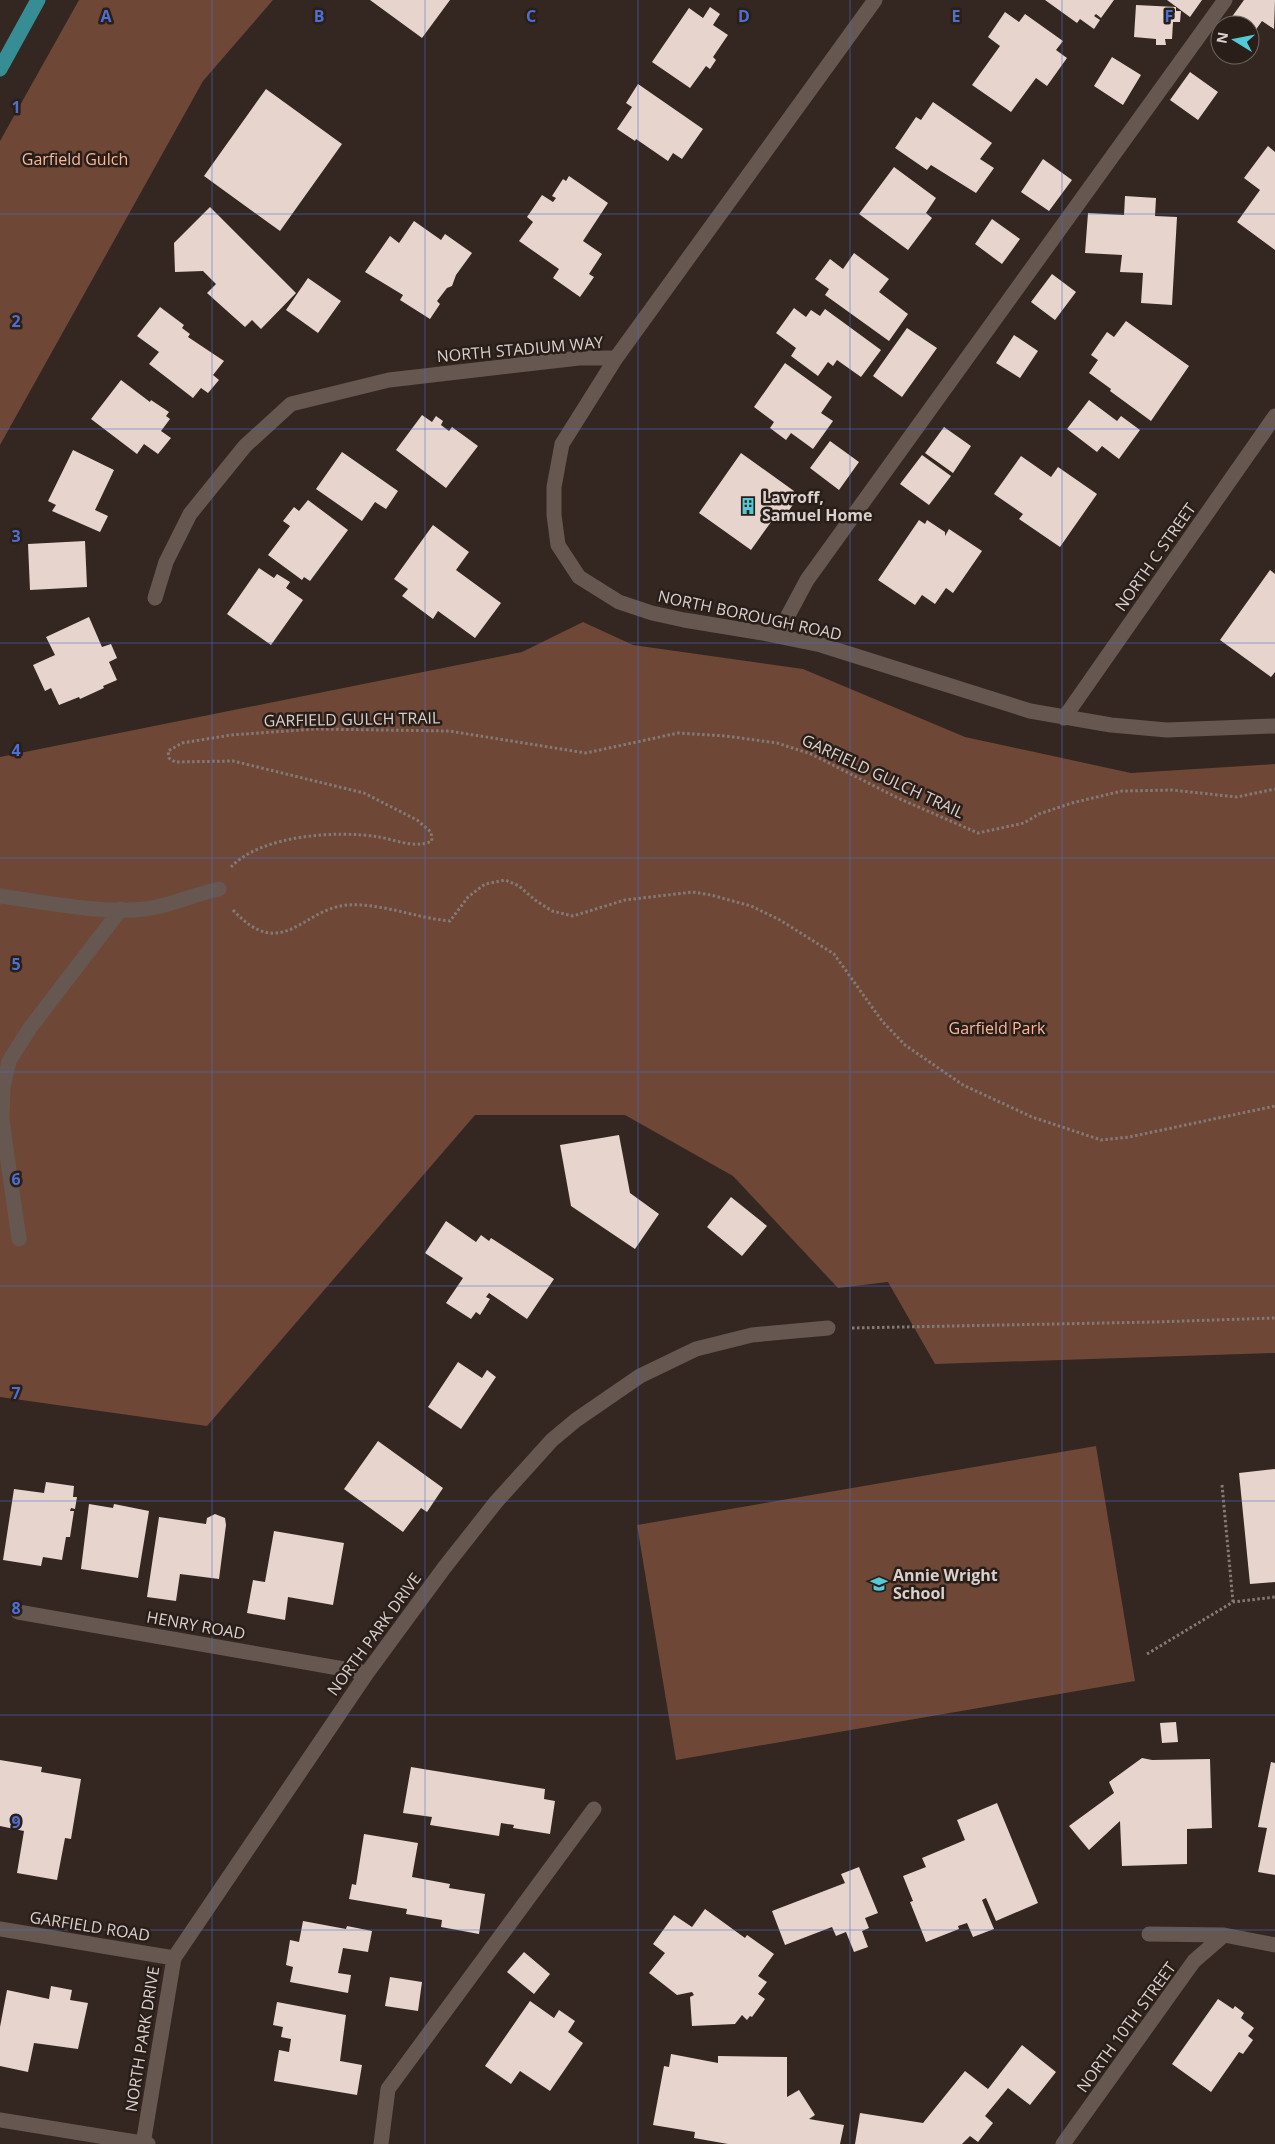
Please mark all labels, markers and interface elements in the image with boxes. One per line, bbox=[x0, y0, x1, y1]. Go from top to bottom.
text: A bbox=[100, 5, 112, 27]
text: B bbox=[314, 5, 324, 27]
text: C bbox=[526, 5, 536, 27]
text: D bbox=[738, 5, 750, 27]
text: E bbox=[952, 5, 961, 27]
text: F bbox=[1165, 5, 1173, 27]
north arrow bbox=[1210, 15, 1260, 65]
text: N bbox=[1211, 30, 1232, 45]
text: 1 bbox=[11, 96, 21, 118]
park label: Garfield Gulch bbox=[22, 148, 128, 170]
text: 2 bbox=[11, 310, 21, 332]
street label: NORTH STADIUM WAY bbox=[436, 331, 604, 367]
place label: Lavroff, Samuel Home bbox=[762, 486, 873, 526]
building icon: Lavroff, Samuel Home bbox=[738, 496, 758, 516]
street label: NORTH C STREET bbox=[1109, 498, 1201, 615]
text: 3 bbox=[11, 525, 21, 547]
street label: NORTH BOROUGH ROAD bbox=[656, 585, 844, 645]
street label: GARFIELD GULCH TRAIL bbox=[263, 706, 441, 732]
street label: GARFIELD GULCH TRAIL bbox=[798, 729, 968, 823]
text: 4 bbox=[11, 739, 21, 761]
text: 5 bbox=[11, 953, 21, 975]
park label: Garfield Park bbox=[949, 1017, 1046, 1039]
text: 6 bbox=[11, 1168, 21, 1190]
text: 7 bbox=[11, 1382, 21, 1404]
place label: Annie Wright School bbox=[893, 1564, 998, 1604]
street label: NORTH PARK DRIVE bbox=[322, 1568, 426, 1700]
school or university icon: Annie Wright School bbox=[869, 1574, 889, 1594]
text: 8 bbox=[11, 1597, 21, 1619]
street label: HENRY ROAD bbox=[145, 1606, 247, 1644]
text: 9 bbox=[11, 1811, 21, 1833]
street label: GARFIELD ROAD bbox=[28, 1906, 152, 1946]
street label: NORTH 10TH STREET bbox=[1071, 1957, 1181, 2097]
street label: NORTH PARK DRIVE bbox=[120, 1965, 164, 2113]

